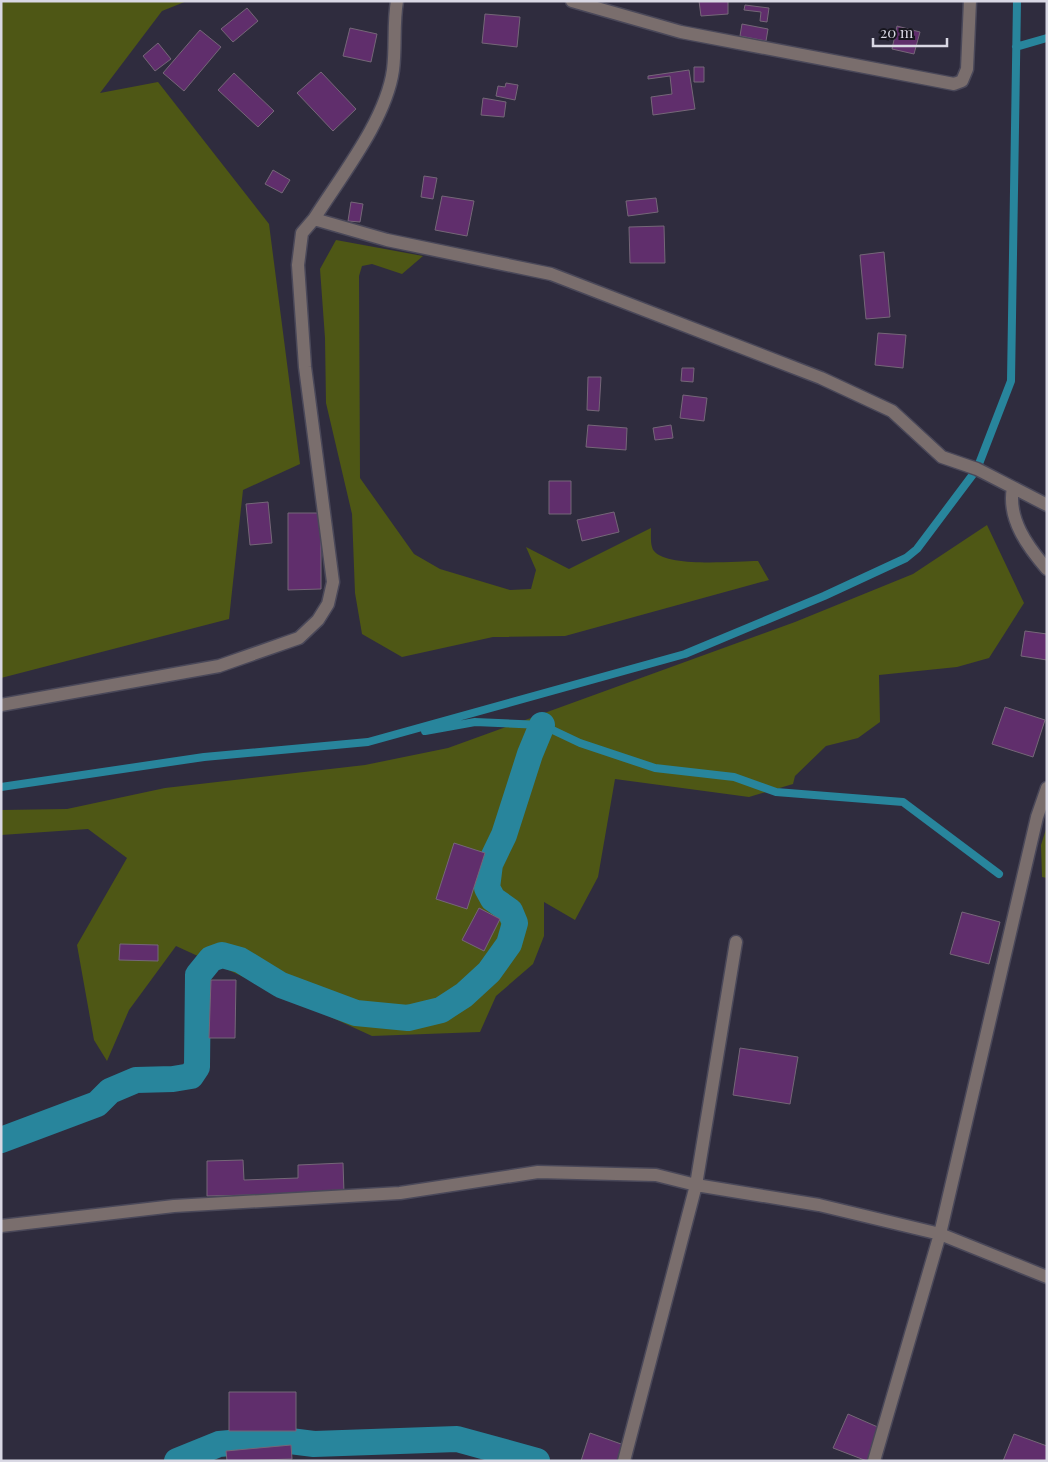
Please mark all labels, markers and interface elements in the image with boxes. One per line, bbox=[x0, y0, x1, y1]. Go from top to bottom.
scale bar bbox=[873, 15, 947, 47]
text: 20 m bbox=[880, 22, 914, 42]

